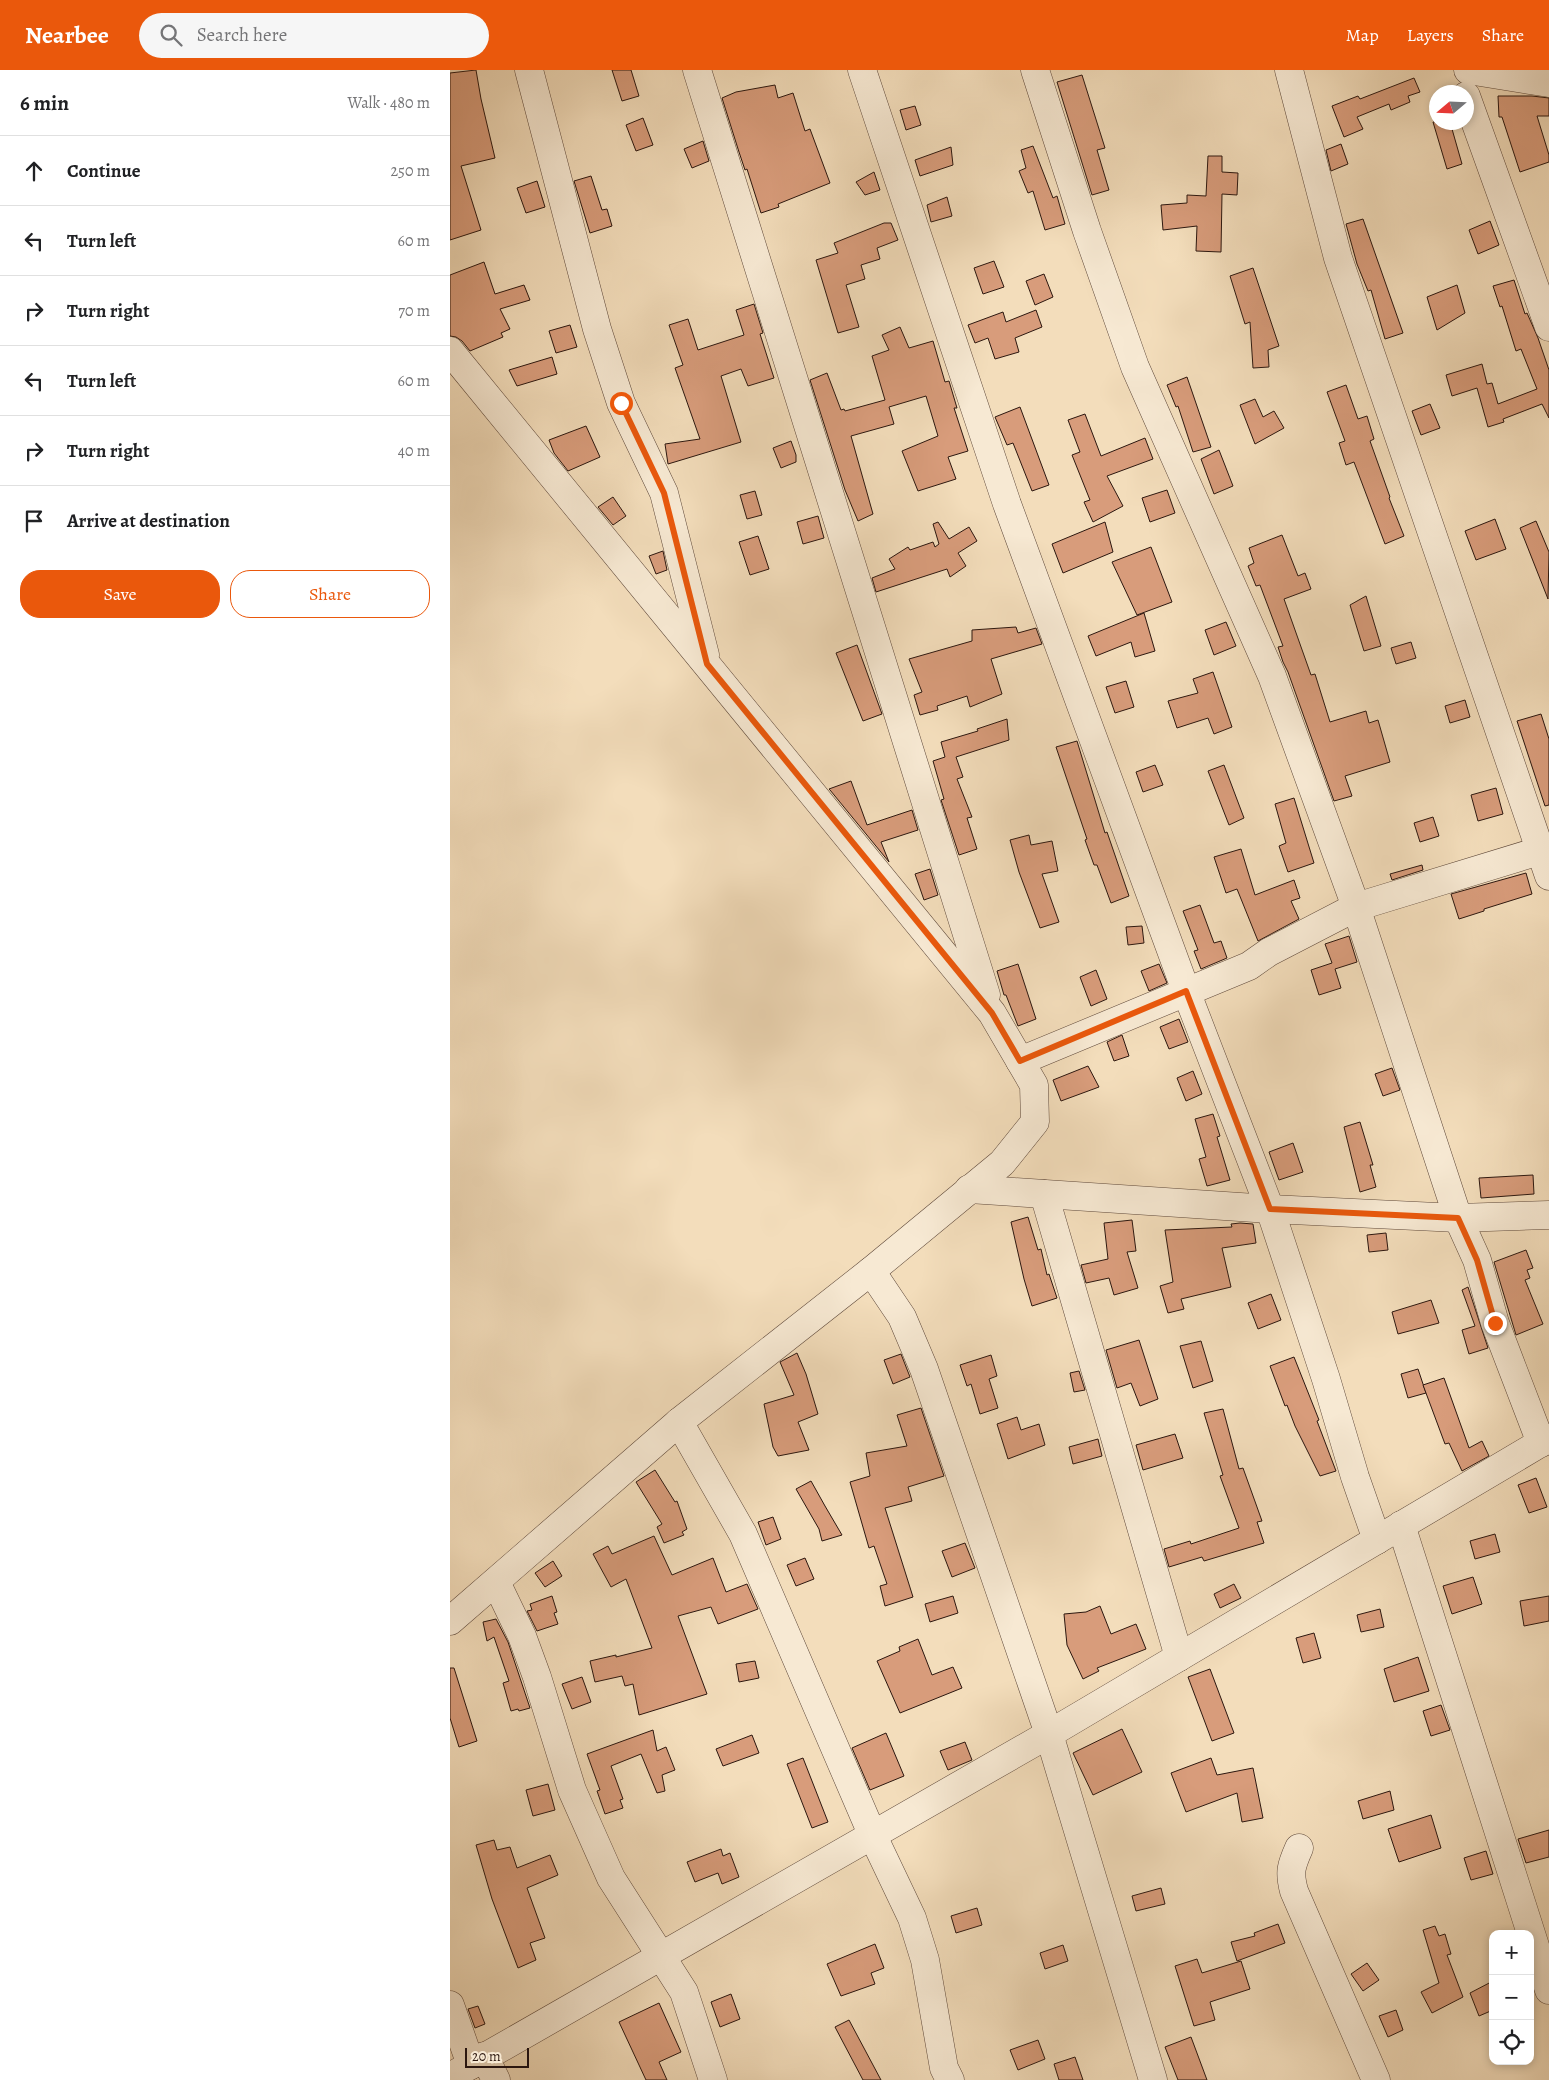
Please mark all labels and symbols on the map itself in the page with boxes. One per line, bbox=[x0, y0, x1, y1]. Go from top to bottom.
north arrow bbox=[1429, 85, 1474, 130]
route start bbox=[610, 392, 633, 415]
route end bbox=[1484, 1312, 1507, 1335]
scale bar bbox=[465, 2045, 529, 2068]

